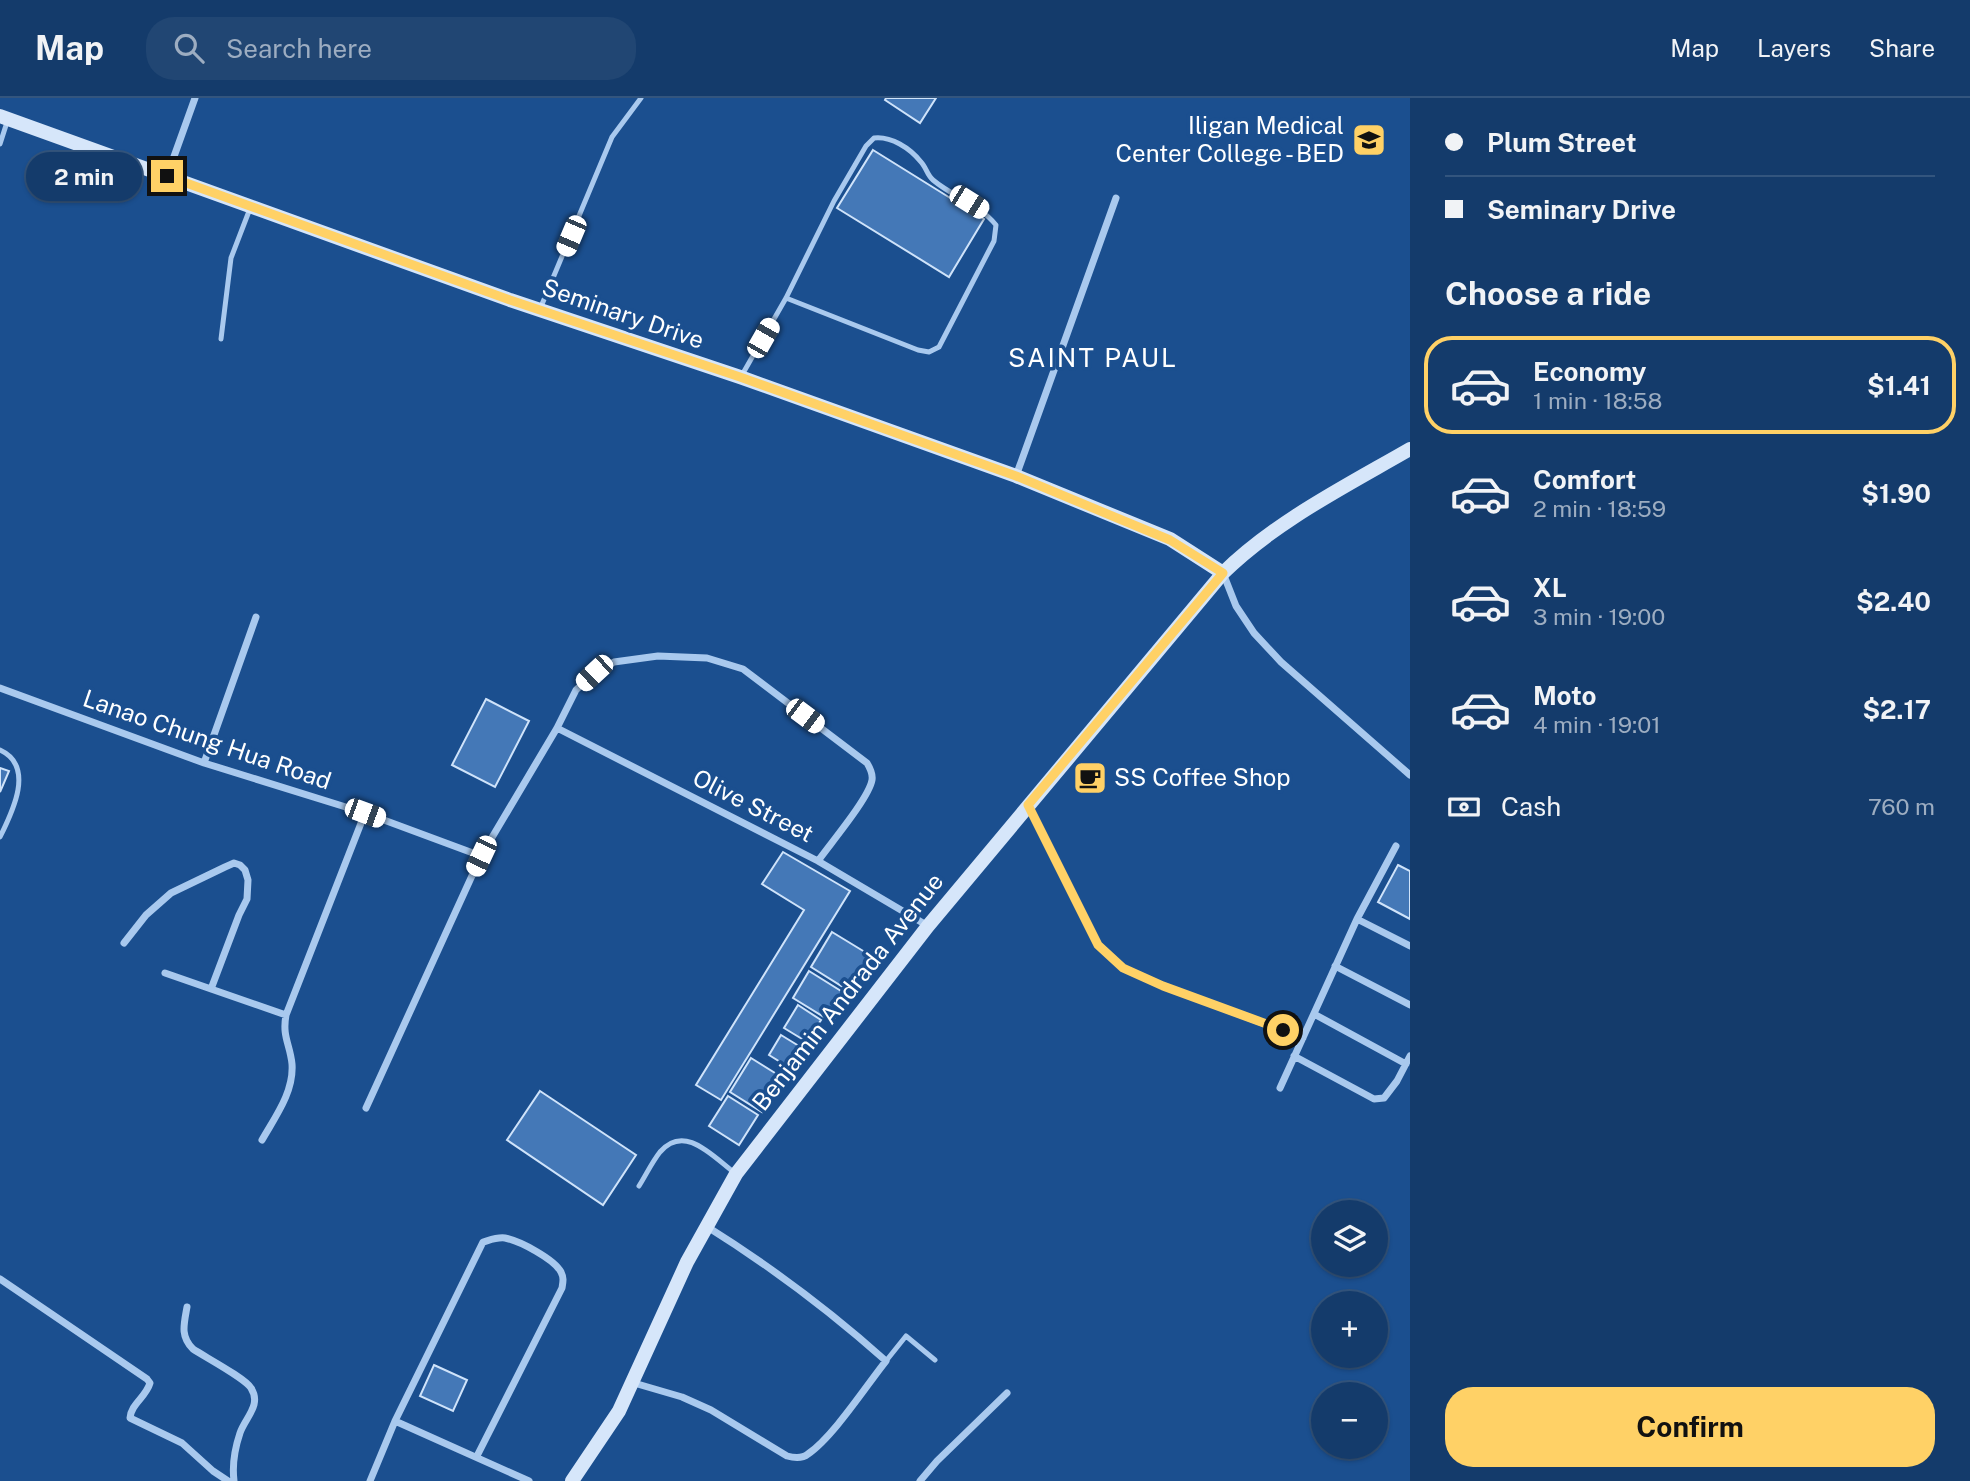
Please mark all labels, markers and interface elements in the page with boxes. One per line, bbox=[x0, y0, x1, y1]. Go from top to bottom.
search box bbox=[146, 17, 636, 80]
text: Map bbox=[35, 29, 104, 67]
icon: search bbox=[170, 29, 208, 67]
text: Search here bbox=[226, 33, 372, 64]
text: Map bbox=[1670, 34, 1719, 62]
text: Layers bbox=[1757, 34, 1831, 62]
text: Share bbox=[1869, 34, 1935, 62]
place label: Iligan Medical Center College - BED bbox=[1116, 111, 1344, 167]
school or university icon: Iligan Medical Center College - BED bbox=[1350, 121, 1388, 159]
text: Plum Street bbox=[1487, 127, 1637, 158]
callout: 2 min bbox=[27, 152, 142, 200]
route end bbox=[151, 160, 183, 192]
text: 2 min bbox=[54, 163, 114, 190]
car bbox=[946, 182, 993, 222]
text: Seminary Drive bbox=[1487, 194, 1676, 225]
car bbox=[554, 213, 589, 259]
street label: Seminary Drive bbox=[539, 272, 708, 354]
text: Choose a ride bbox=[1445, 275, 1651, 312]
car bbox=[744, 315, 783, 361]
district label: SAINT PAUL bbox=[1008, 342, 1178, 373]
icon: car bbox=[1449, 354, 1512, 417]
text: Economy bbox=[1533, 356, 1646, 387]
text: $1.41 bbox=[1867, 370, 1931, 401]
text: 1 min · 18:58 bbox=[1533, 387, 1662, 414]
icon: car bbox=[1449, 462, 1512, 525]
text: Comfort bbox=[1533, 464, 1636, 495]
text: $1.90 bbox=[1861, 478, 1931, 509]
text: 2 min · 18:59 bbox=[1533, 495, 1666, 522]
icon: car bbox=[1449, 570, 1512, 633]
text: XL bbox=[1533, 572, 1567, 603]
text: $2.40 bbox=[1856, 586, 1931, 617]
text: 3 min · 19:00 bbox=[1533, 603, 1665, 630]
car bbox=[572, 651, 617, 695]
icon: car bbox=[1449, 678, 1512, 741]
text: Moto bbox=[1533, 680, 1596, 711]
street label: Lanao Chung Hua Road bbox=[80, 683, 335, 795]
text: $2.17 bbox=[1862, 694, 1931, 725]
car bbox=[782, 695, 829, 737]
text: 4 min · 19:01 bbox=[1533, 711, 1661, 738]
cafe icon: SS Coffee Shop bbox=[1071, 759, 1109, 797]
street label: Olive Street bbox=[688, 763, 819, 847]
place label: SS Coffee Shop bbox=[1114, 763, 1291, 791]
icon: cash bbox=[1445, 788, 1483, 826]
text: Cash bbox=[1501, 791, 1561, 822]
text: 760 m bbox=[1868, 793, 1935, 820]
car bbox=[342, 796, 389, 830]
car bbox=[463, 833, 500, 879]
street label: Benjamin Andrada Avenue bbox=[746, 867, 948, 1116]
route start bbox=[1267, 1014, 1299, 1046]
map controls bbox=[1311, 1200, 1388, 1459]
button: layers bbox=[1311, 1200, 1388, 1277]
button: + bbox=[1311, 1291, 1388, 1368]
button: − bbox=[1311, 1382, 1388, 1459]
button: Confirm bbox=[1445, 1387, 1935, 1467]

